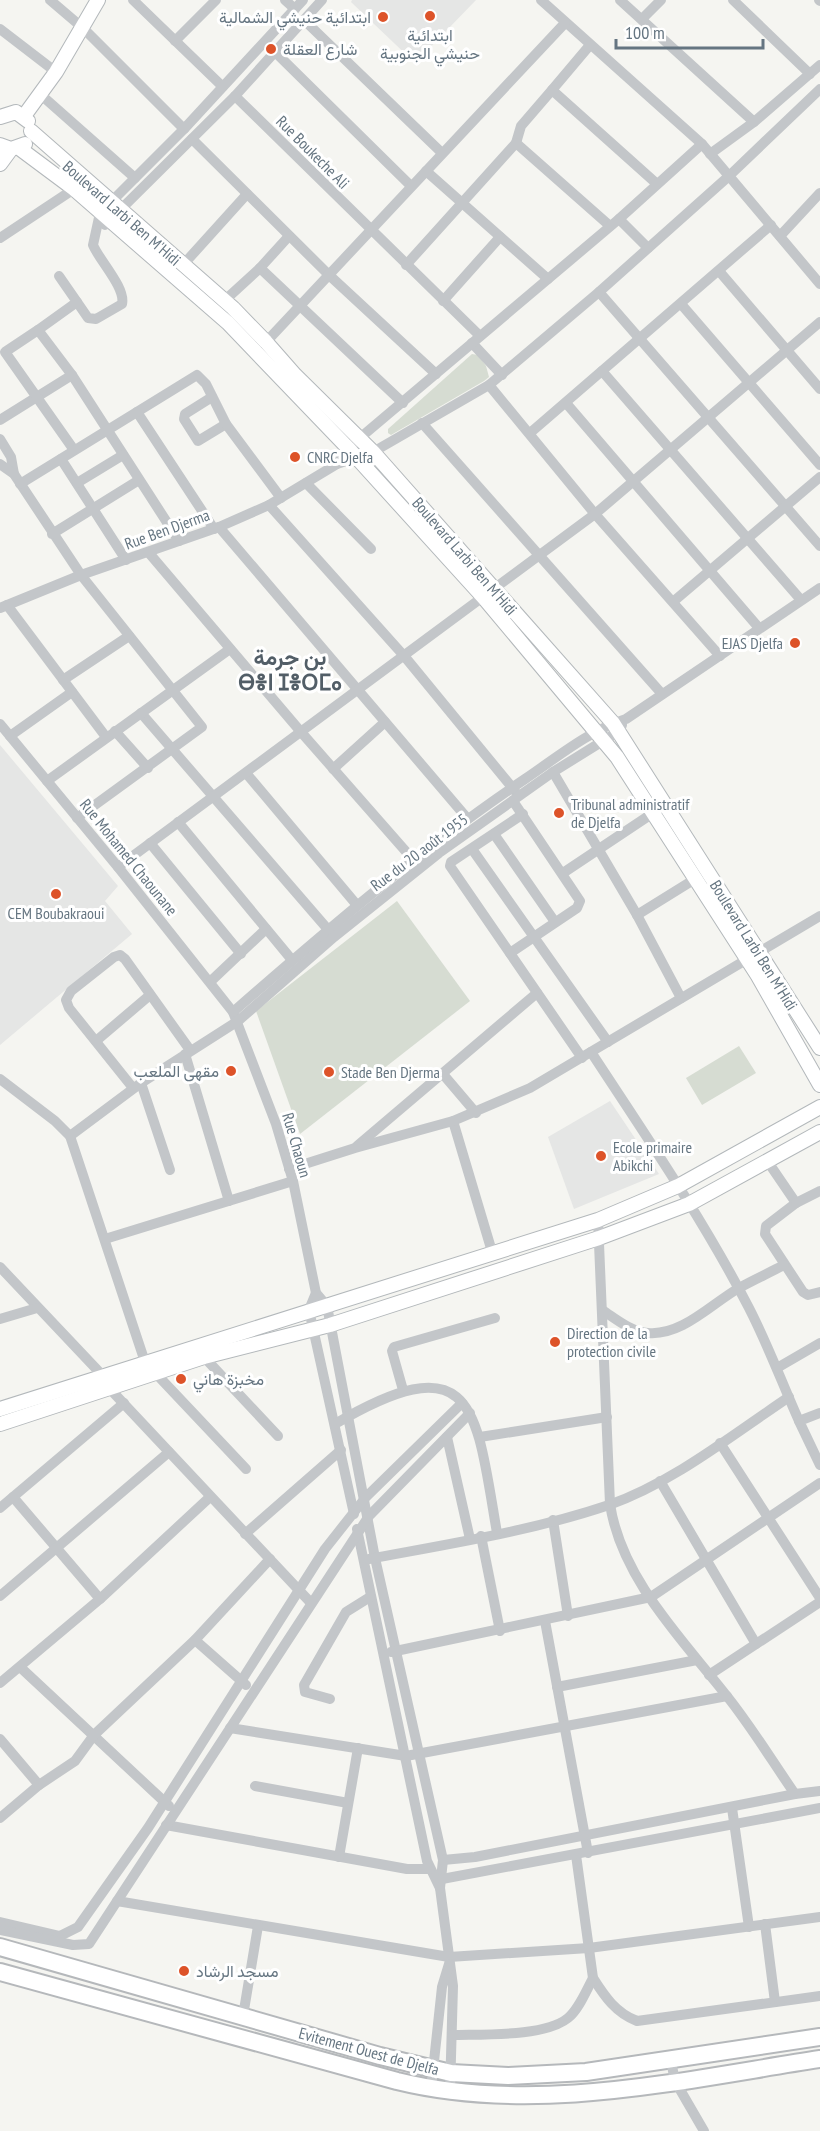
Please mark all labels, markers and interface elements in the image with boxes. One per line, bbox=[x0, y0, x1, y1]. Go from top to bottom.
place label: ابتدائية حنيشي الشمالية bbox=[219, 7, 371, 31]
marker: ابتدائية حنيشي الجنوبية bbox=[423, 9, 437, 23]
marker: ابتدائية حنيشي الشمالية bbox=[376, 10, 390, 24]
scale bar bbox=[616, 12, 763, 50]
text: 100 m bbox=[625, 21, 665, 44]
place label: ابتدائية حنيشي الجنوبية bbox=[380, 25, 480, 67]
place label: شارع العقلة bbox=[283, 39, 357, 61]
marker: شارع العقلة bbox=[264, 42, 278, 56]
street label: Rue Boukeche Ali bbox=[272, 111, 354, 193]
street label: Boulevard Larbi Ben M'Hidi bbox=[59, 156, 185, 270]
place label: CNRC Djelfa bbox=[307, 447, 373, 467]
marker: CNRC Djelfa bbox=[288, 450, 302, 464]
street label: Boulevard Larbi Ben M'Hidi bbox=[408, 493, 522, 619]
street label: Rue Ben Djerma bbox=[122, 504, 212, 554]
place label: EJAS Djelfa bbox=[722, 633, 783, 653]
marker: EJAS Djelfa bbox=[788, 636, 802, 650]
district label: بن جرمة ⴱⴻⵏ ⵊⴻⵔⵎⴰ bbox=[238, 643, 342, 696]
place label: Tribunal administratif de Djelfa bbox=[571, 794, 690, 832]
street label: Rue Mohamed Chaounane bbox=[76, 795, 182, 919]
marker: Tribunal administratif de Djelfa bbox=[552, 806, 566, 820]
street label: Rue du 20 août 1955 bbox=[366, 809, 472, 895]
street label: Boulevard Larbi Ben M'Hidi bbox=[706, 876, 802, 1014]
marker: CEM Boubakraoui bbox=[49, 887, 63, 901]
place label: CEM Boubakraoui bbox=[8, 903, 104, 923]
place label: مقهى الملعب bbox=[134, 1061, 219, 1082]
place label: Stade Ben Djerma bbox=[341, 1062, 440, 1082]
marker: مقهى الملعب bbox=[224, 1064, 238, 1078]
marker: Stade Ben Djerma bbox=[322, 1065, 336, 1079]
street label: Rue Chaoun bbox=[278, 1110, 316, 1180]
place label: Ecole primaire Abikchi bbox=[613, 1137, 692, 1175]
marker: Ecole primaire Abikchi bbox=[594, 1149, 608, 1163]
place label: Direction de la protection civile bbox=[567, 1323, 656, 1361]
marker: Direction de la protection civile bbox=[548, 1335, 562, 1349]
place label: مخبزة هاني bbox=[193, 1369, 264, 1393]
marker: مخبزة هاني bbox=[174, 1372, 188, 1386]
place label: مسجد الرشاد bbox=[196, 1961, 279, 1982]
marker: مسجد الرشاد bbox=[177, 1964, 191, 1978]
street label: Evitement Ouest de Djelfa bbox=[297, 2023, 441, 2079]

